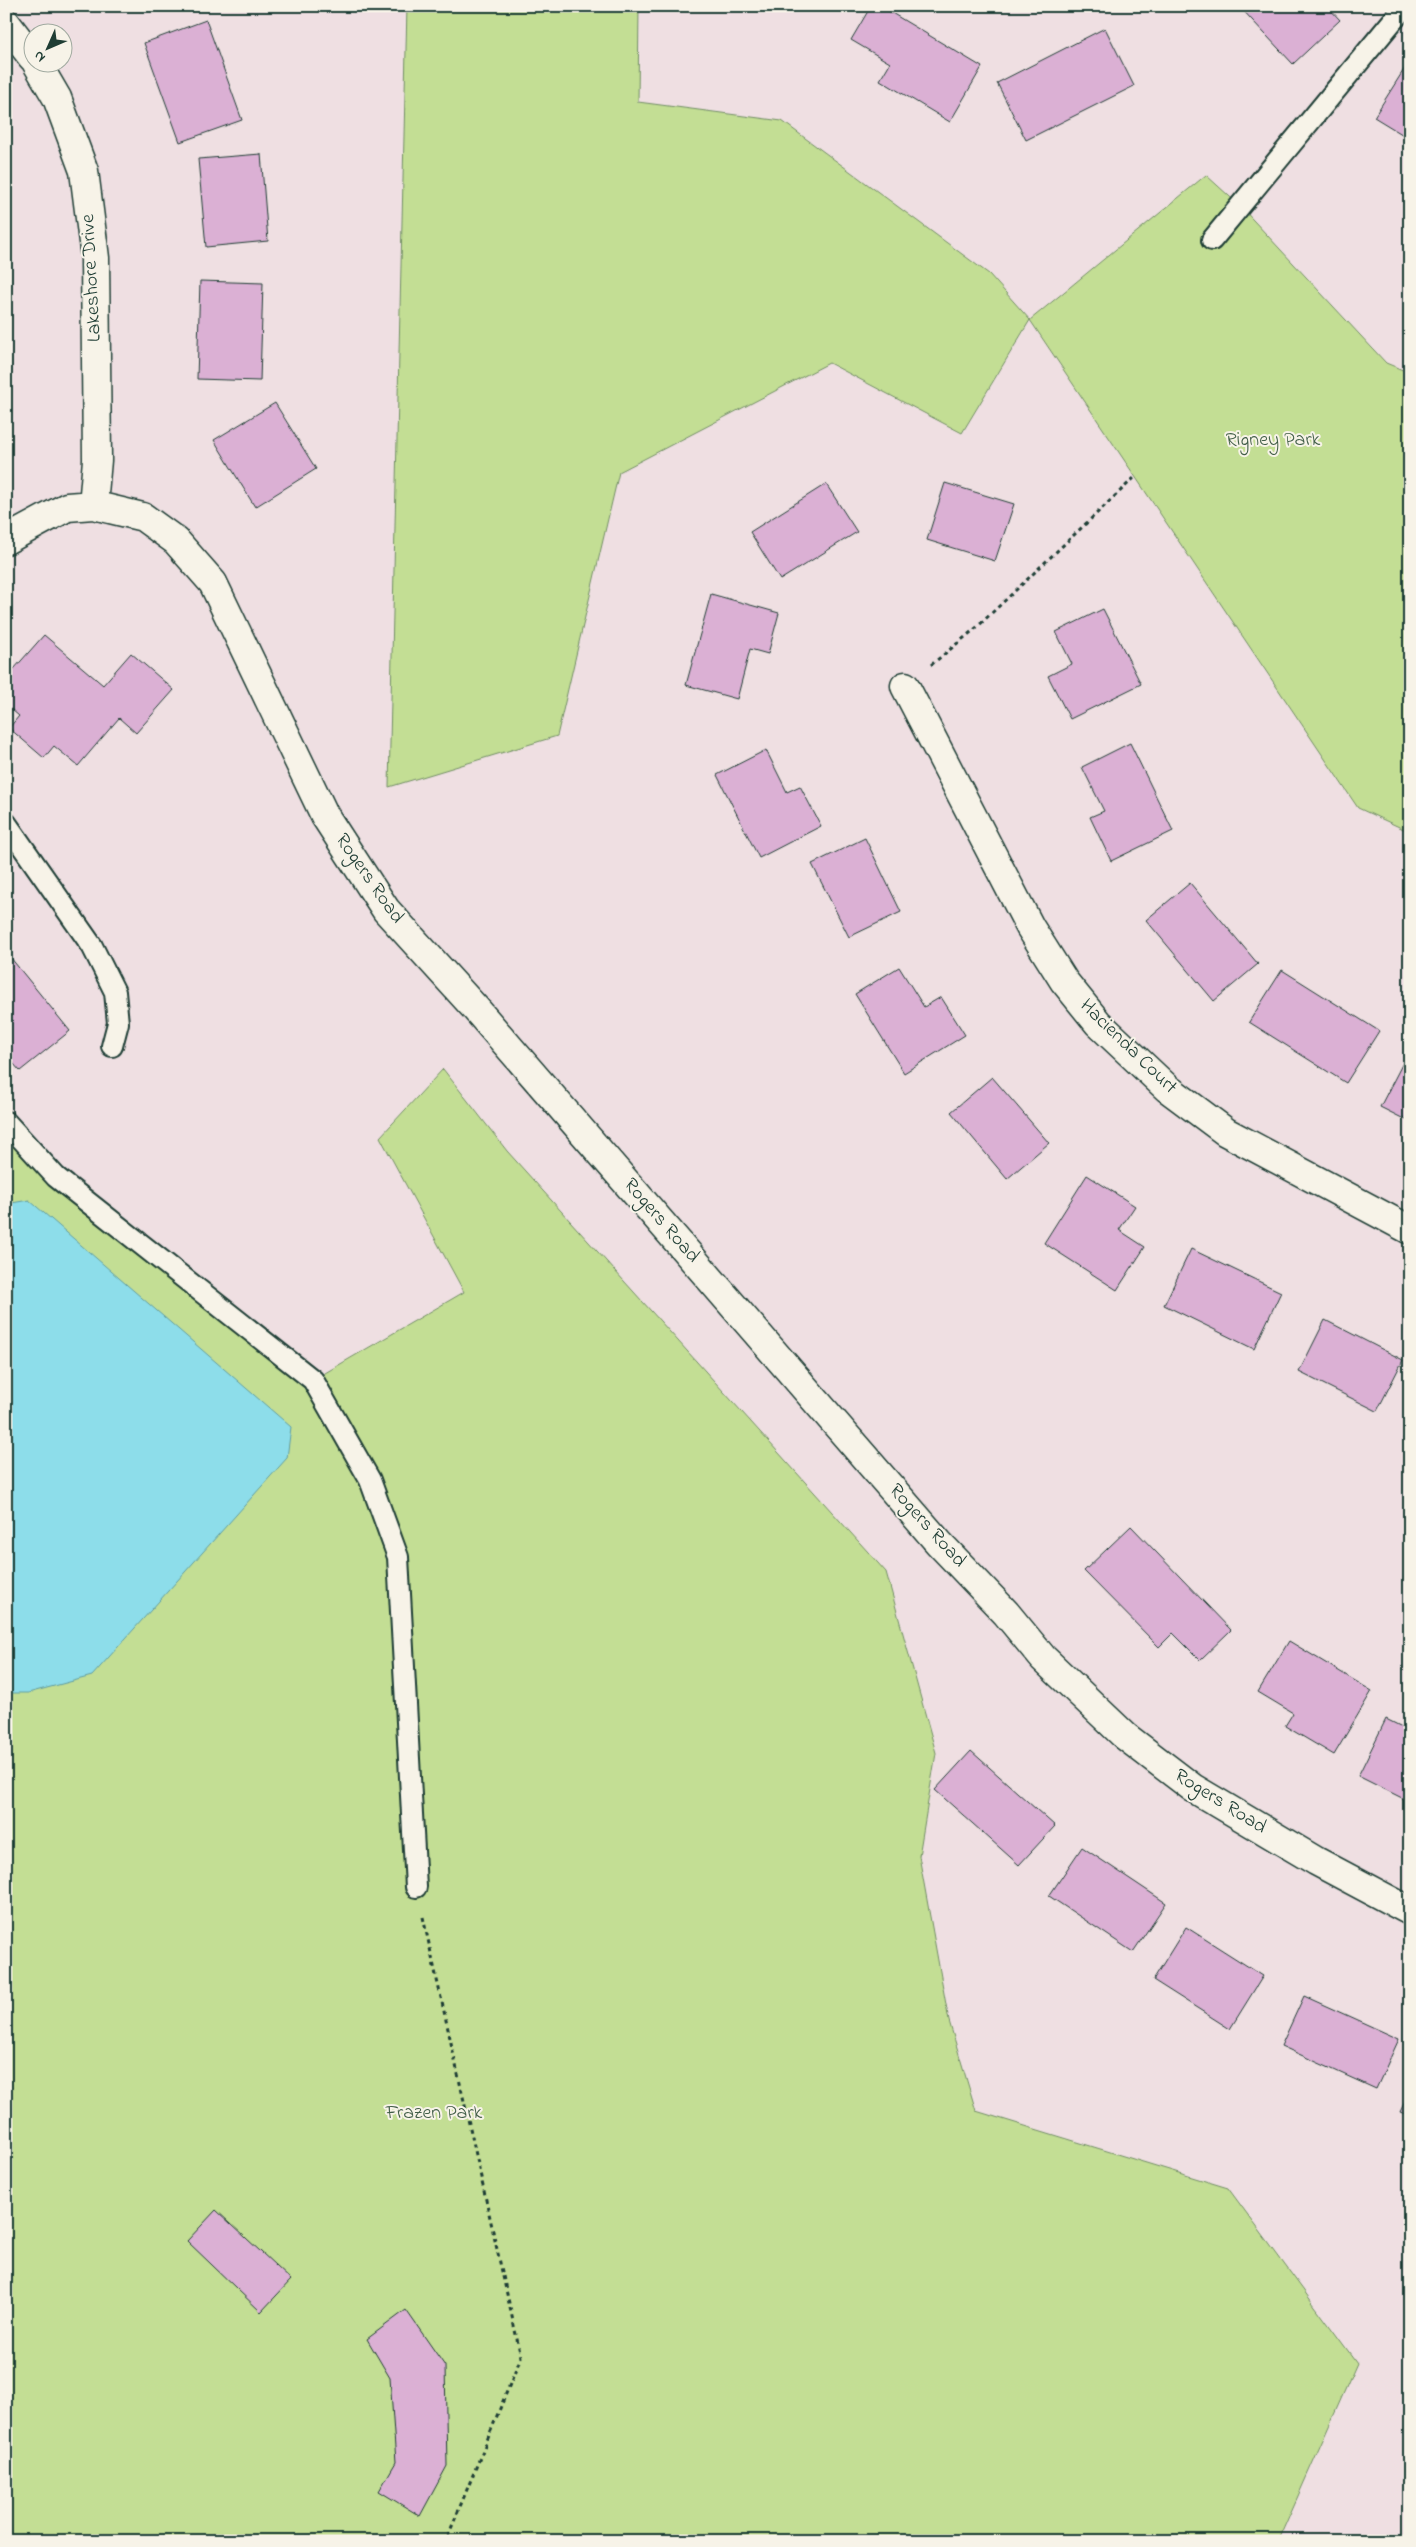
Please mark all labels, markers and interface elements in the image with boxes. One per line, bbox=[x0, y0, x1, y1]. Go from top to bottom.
north arrow bbox=[22, 22, 72, 72]
text: N bbox=[29, 45, 51, 67]
street label: Lakeshore Drive bbox=[74, 213, 110, 343]
park label: Rigney Park bbox=[1226, 426, 1321, 456]
street label: Rogers Road bbox=[326, 828, 411, 931]
street label: Hacienda Court bbox=[1072, 993, 1184, 1102]
street label: Rogers Road bbox=[615, 1172, 706, 1271]
street label: Rogers Road bbox=[881, 1478, 973, 1575]
street label: Rogers Road bbox=[1168, 1762, 1272, 1843]
park label: Frazen Park bbox=[385, 2099, 483, 2128]

